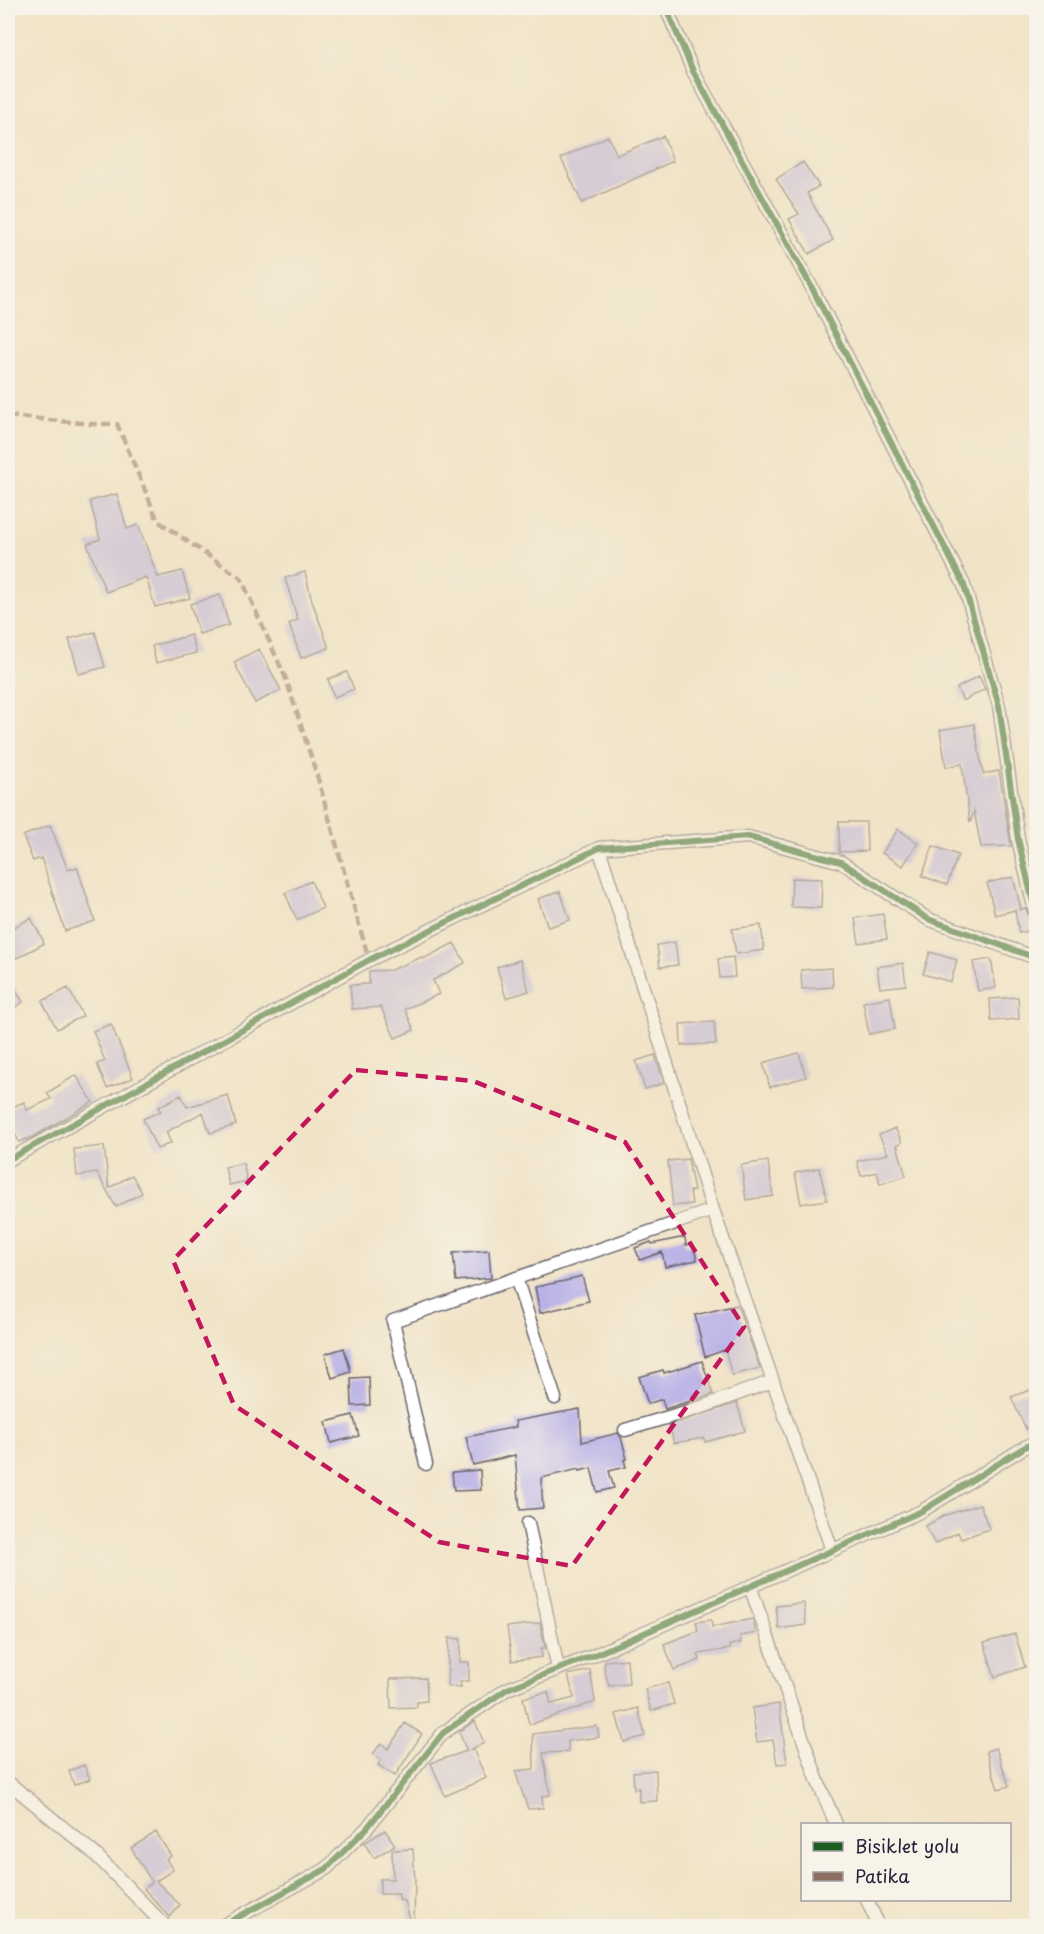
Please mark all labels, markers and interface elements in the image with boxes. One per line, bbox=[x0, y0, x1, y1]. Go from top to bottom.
legend bbox=[801, 1823, 1011, 1901]
text: Bisiklet yolu bbox=[855, 1832, 959, 1859]
text: Patika bbox=[855, 1862, 910, 1889]

